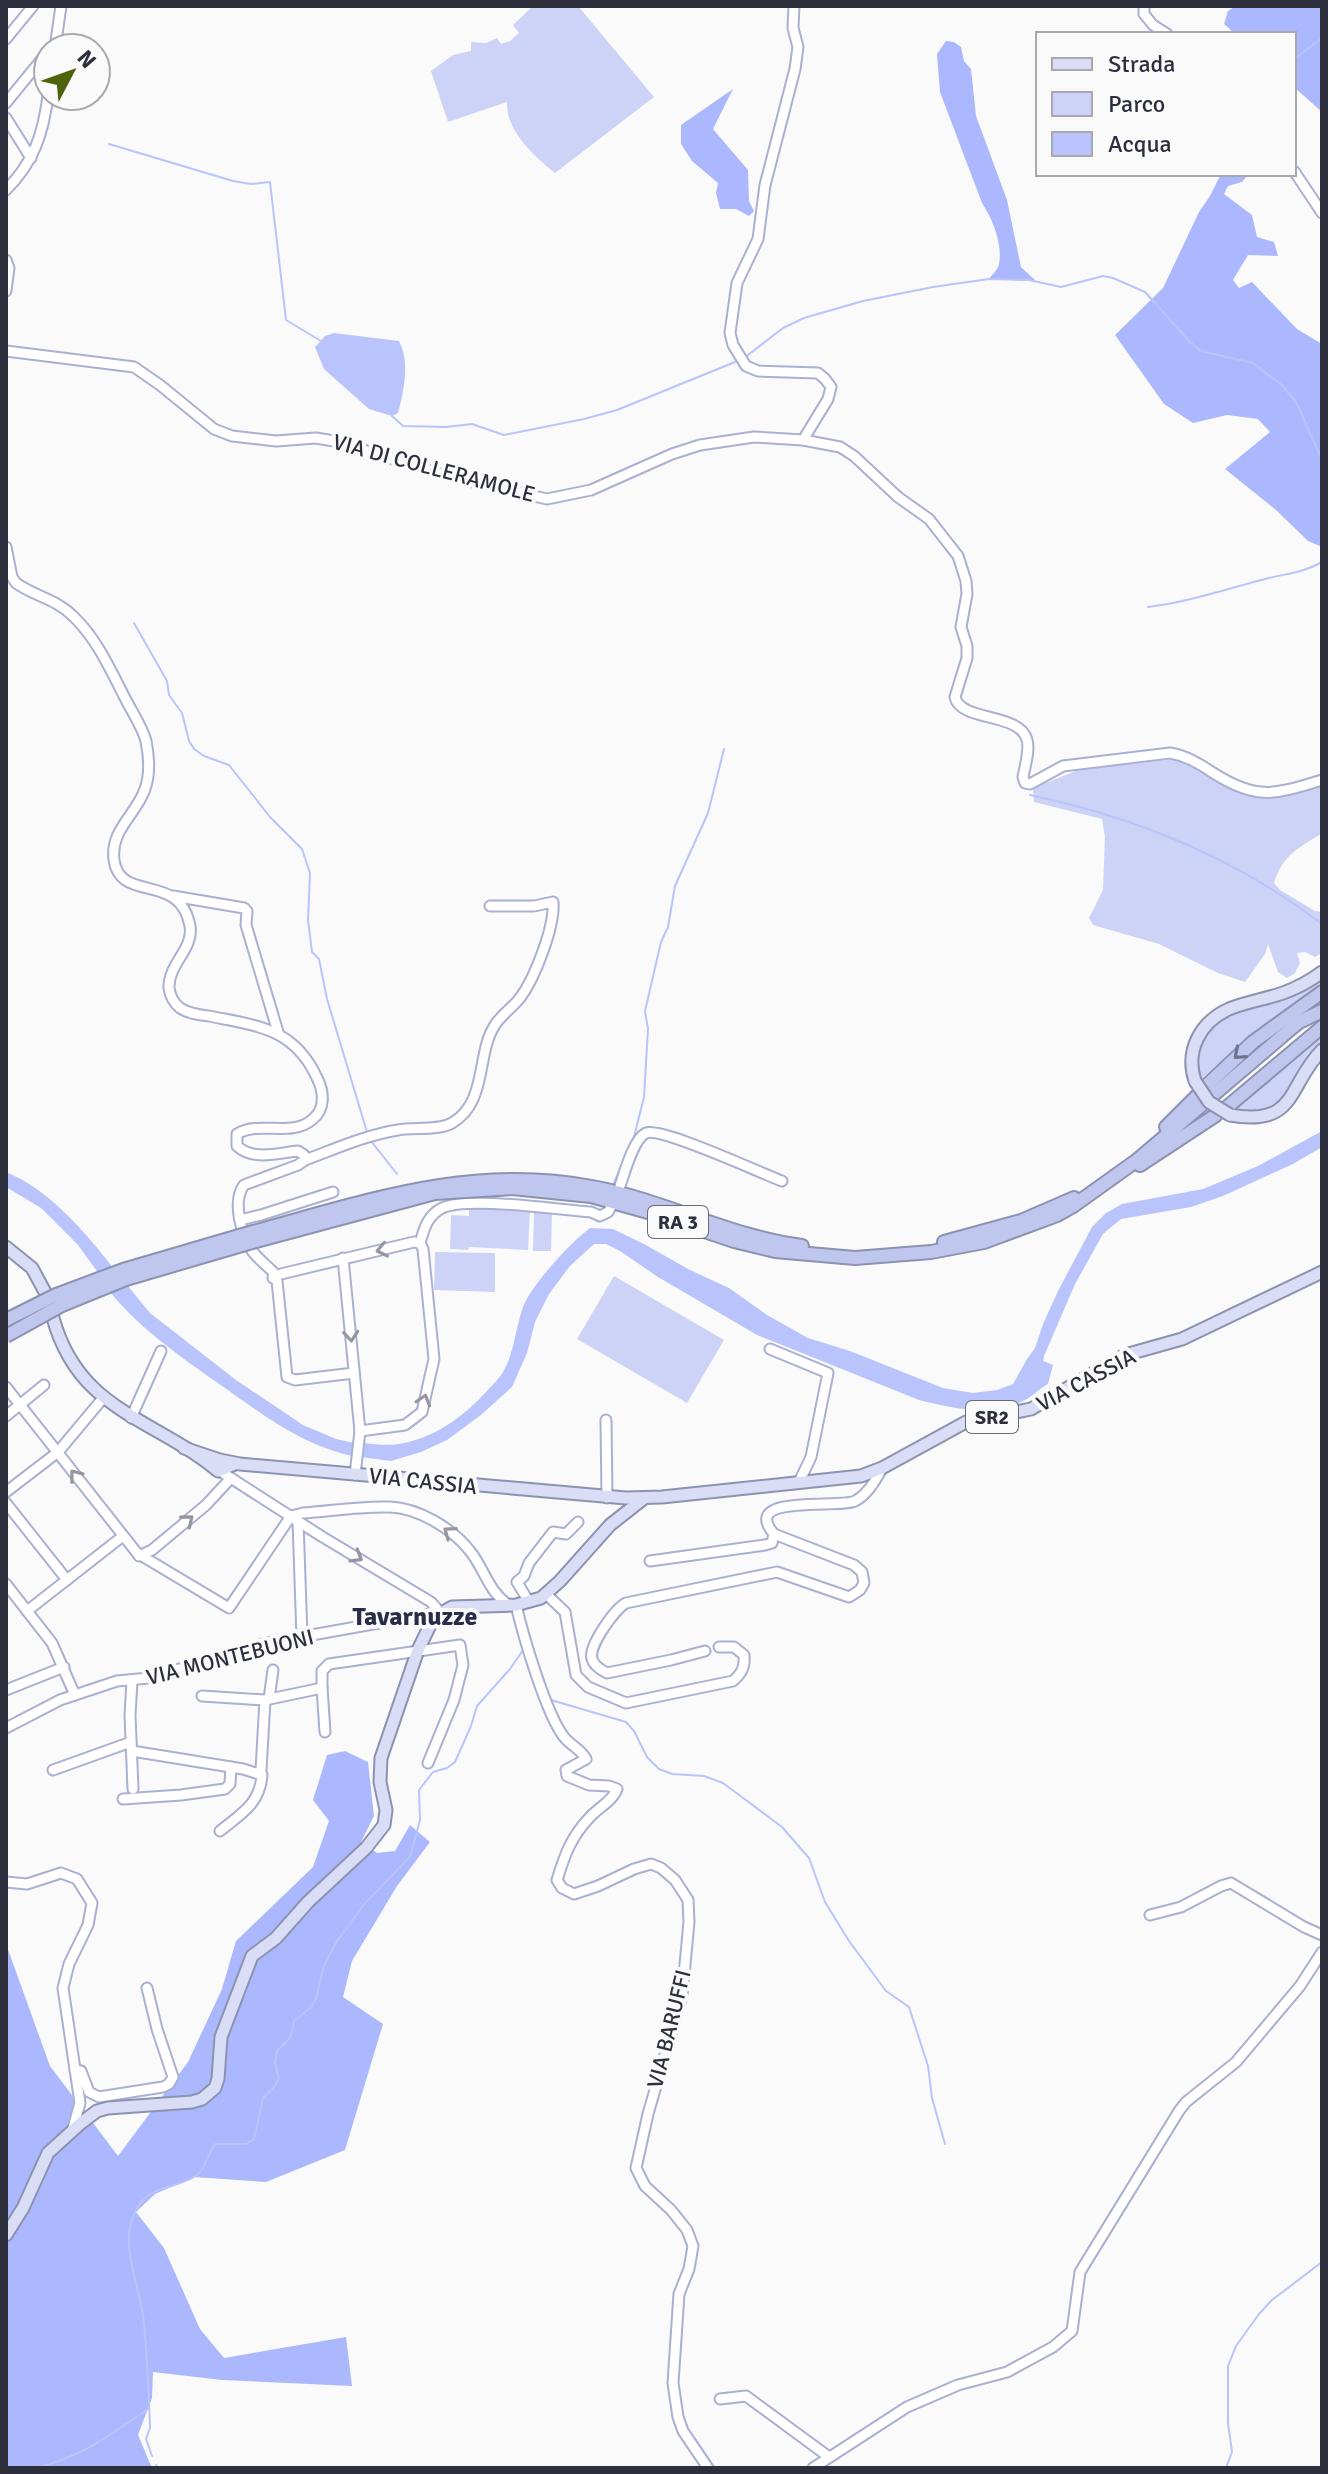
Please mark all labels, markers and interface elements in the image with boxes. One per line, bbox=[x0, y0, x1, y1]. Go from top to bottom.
north arrow bbox=[32, 32, 112, 112]
legend bbox=[1036, 32, 1296, 176]
text: N bbox=[72, 45, 102, 74]
text: Strada bbox=[1108, 49, 1175, 79]
text: Parco bbox=[1108, 89, 1165, 119]
text: Acqua bbox=[1108, 129, 1172, 159]
street label: VIA DI COLLERAMOLE bbox=[330, 428, 538, 508]
one-way arrow bbox=[1234, 1044, 1249, 1059]
road number: RA 3 bbox=[648, 1206, 708, 1238]
one-way arrow bbox=[375, 1241, 389, 1258]
one-way arrow bbox=[342, 1330, 359, 1343]
street label: VIA CASSIA bbox=[1032, 1342, 1141, 1417]
one-way arrow bbox=[415, 1394, 431, 1408]
road number: SR2 bbox=[966, 1401, 1018, 1433]
street label: VIA CASSIA bbox=[368, 1462, 479, 1500]
one-way arrow bbox=[71, 1469, 85, 1483]
one-way arrow bbox=[179, 1515, 193, 1530]
one-way arrow bbox=[443, 1527, 457, 1542]
one-way arrow bbox=[348, 1547, 363, 1563]
district label: Tavarnuzze bbox=[353, 1601, 478, 1633]
street label: VIA MONTEBUONI bbox=[143, 1623, 317, 1691]
street label: VIA BARUFFI bbox=[641, 1967, 697, 2091]

